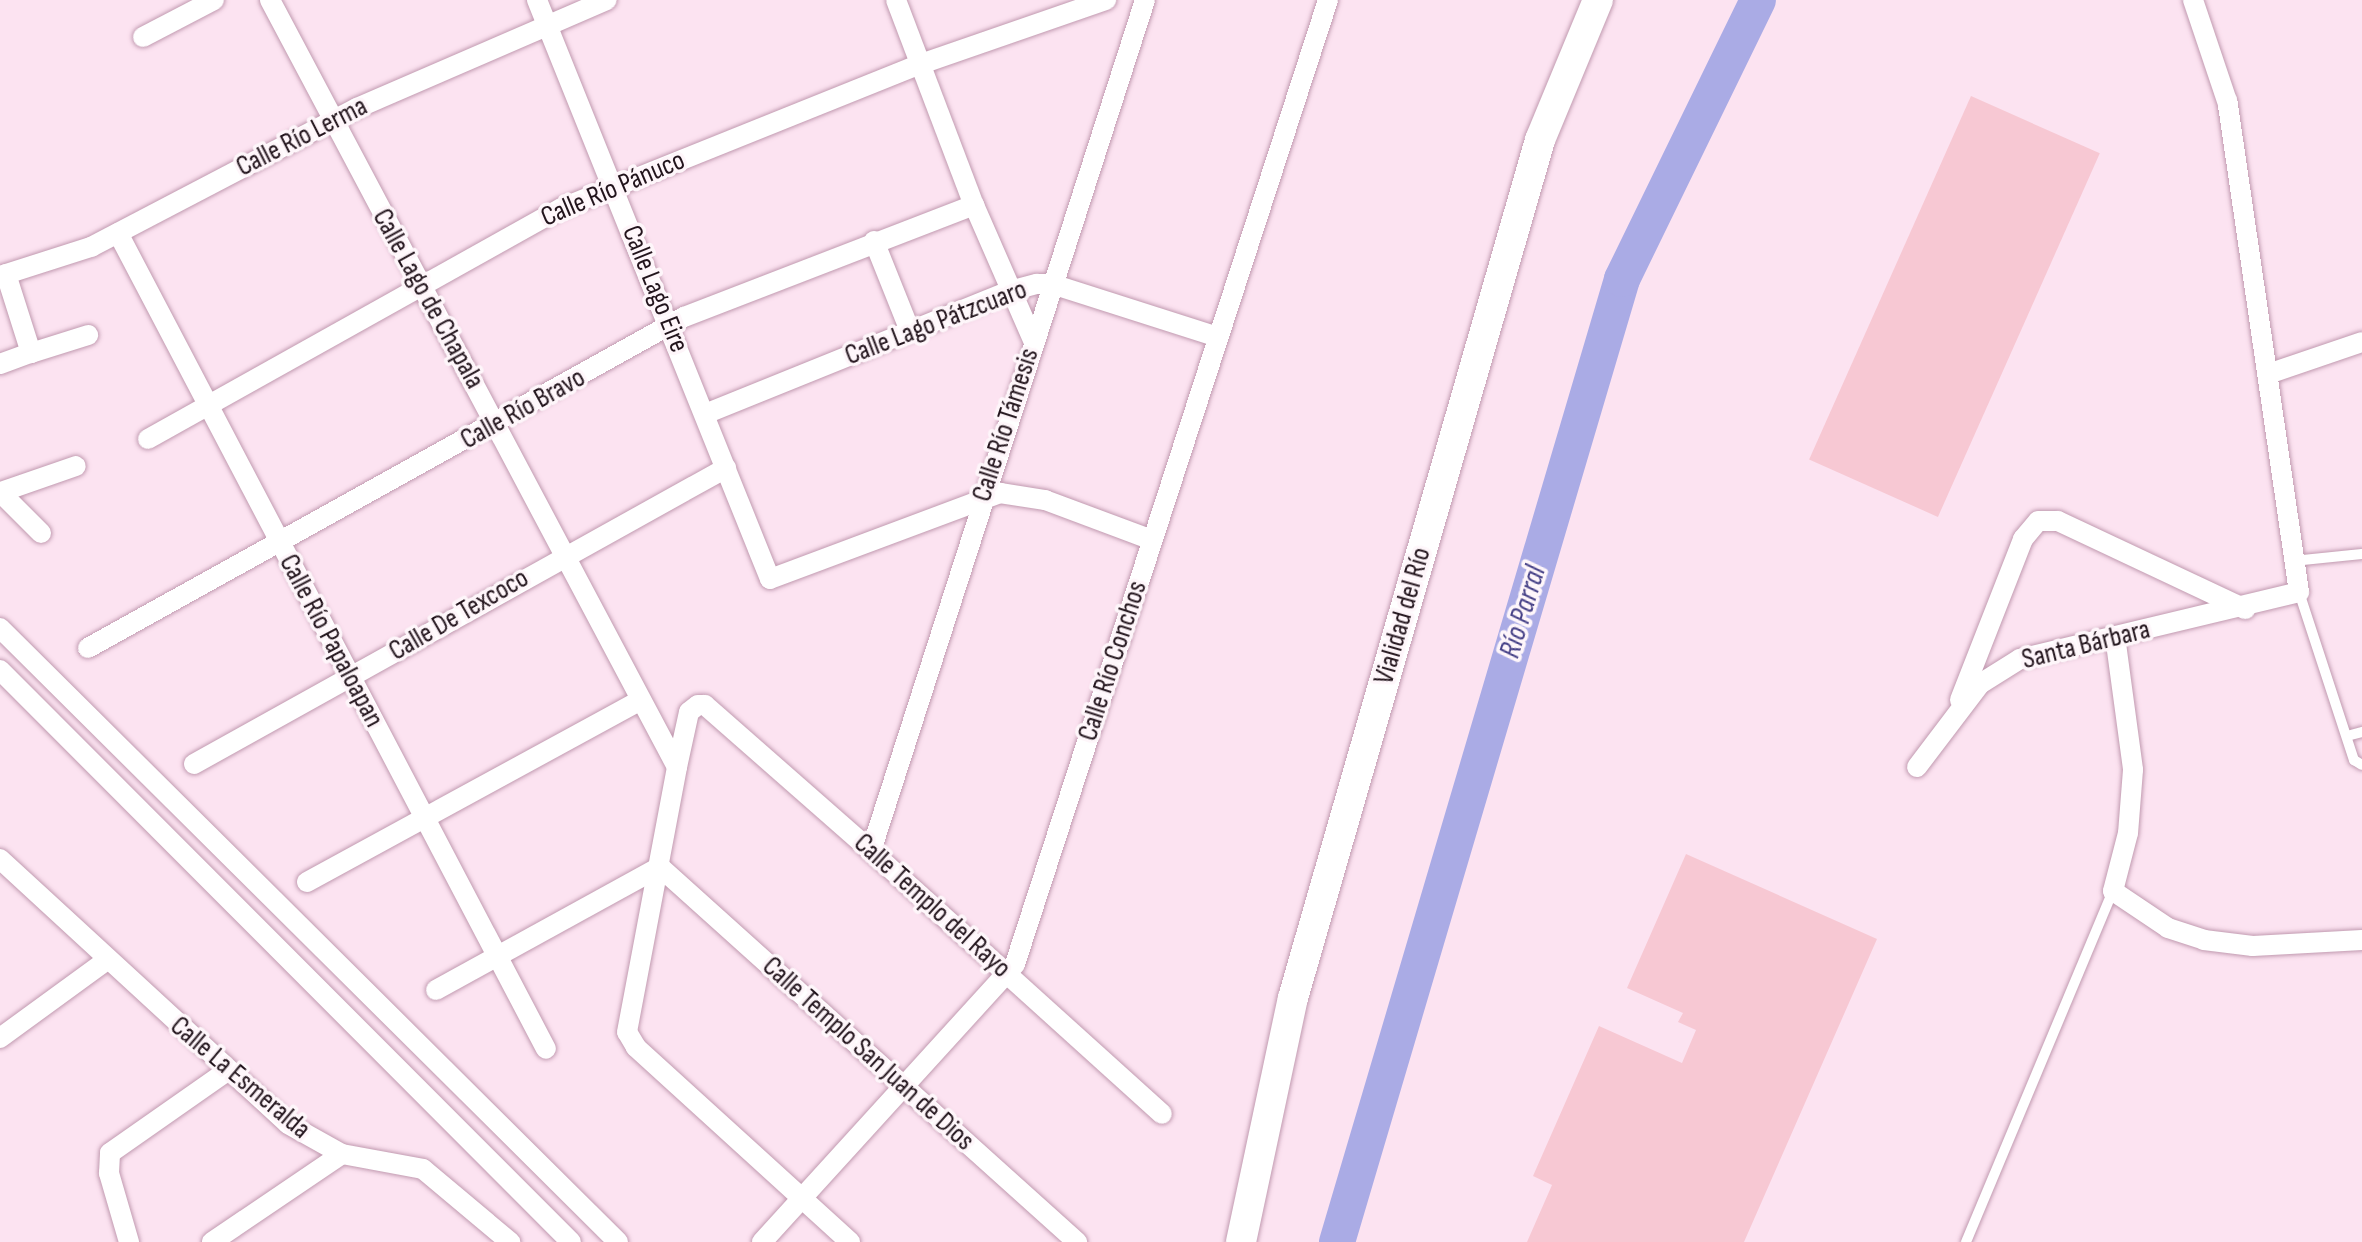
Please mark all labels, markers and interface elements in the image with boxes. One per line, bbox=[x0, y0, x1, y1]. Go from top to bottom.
street label: Calle Río Lerma bbox=[231, 90, 373, 184]
street label: Calle Río Pánuco bbox=[536, 144, 690, 234]
street label: Calle Lago de Chapala bbox=[365, 203, 491, 395]
street label: Calle Lago Eire bbox=[614, 221, 696, 357]
street label: Calle Lago Pátzcuaro bbox=[840, 273, 1032, 373]
street label: Calle Río Támesis bbox=[965, 344, 1047, 506]
street label: Calle Río Bravo bbox=[455, 361, 591, 457]
street label: Vialidad del Río bbox=[1367, 544, 1439, 688]
street label: Calle Río Papaloapan bbox=[271, 549, 391, 733]
street label: Calle De Texcoco bbox=[383, 562, 535, 668]
water label: Río Parral bbox=[1492, 562, 1554, 662]
street label: Calle Río Conchos bbox=[1071, 577, 1155, 745]
street label: Santa Bárbara bbox=[2019, 613, 2153, 677]
street label: Calle Templo del Rayo bbox=[847, 827, 1017, 985]
street label: Calle Templo San Juan de Dios bbox=[755, 950, 981, 1158]
street label: Calle La Esmeralda bbox=[163, 1010, 317, 1146]

